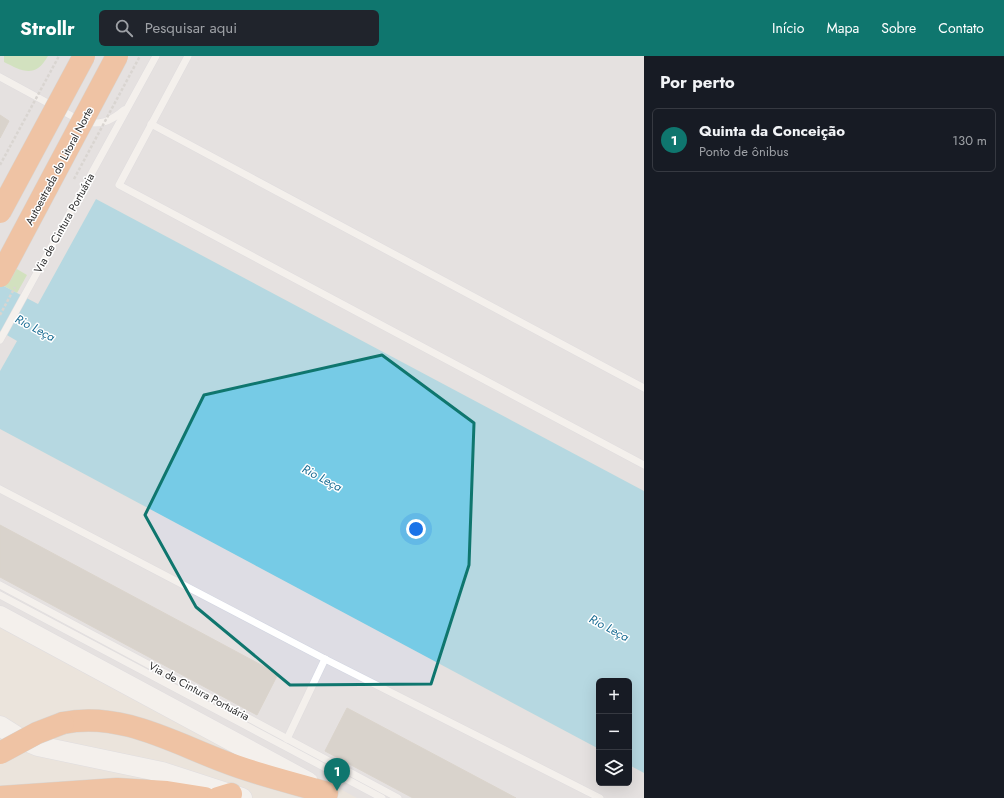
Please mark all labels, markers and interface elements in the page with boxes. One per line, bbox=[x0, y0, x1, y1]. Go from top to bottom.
search box bbox=[99, 10, 379, 46]
text: Strollr bbox=[20, 15, 75, 42]
icon: search bbox=[113, 17, 135, 39]
text: Pesquisar aqui bbox=[145, 17, 237, 39]
text: Início bbox=[772, 18, 804, 38]
text: Mapa bbox=[826, 18, 859, 38]
text: Sobre bbox=[881, 18, 916, 38]
text: Contato bbox=[938, 18, 984, 38]
text: Por perto bbox=[660, 70, 735, 94]
street label: Autoestrada do Litoral Norte bbox=[21, 104, 97, 228]
text: Quinta da Conceição bbox=[699, 120, 845, 142]
text: 1 bbox=[671, 131, 677, 150]
text: 130 m bbox=[952, 131, 987, 150]
text: Ponto de ônibus bbox=[699, 142, 789, 161]
street label: Via de Cintura Portuária bbox=[30, 170, 98, 276]
water label: Rio Leça bbox=[12, 310, 59, 346]
water label: Rio Leça bbox=[299, 460, 346, 496]
your location bbox=[406, 519, 426, 539]
water label: Rio Leça bbox=[586, 610, 633, 646]
street label: Via de Cintura Portuária bbox=[146, 658, 252, 724]
map controls bbox=[596, 678, 632, 786]
button: + bbox=[596, 678, 632, 714]
button: − bbox=[596, 714, 632, 750]
button: layers bbox=[596, 750, 632, 786]
pin: 1 bbox=[324, 758, 350, 791]

